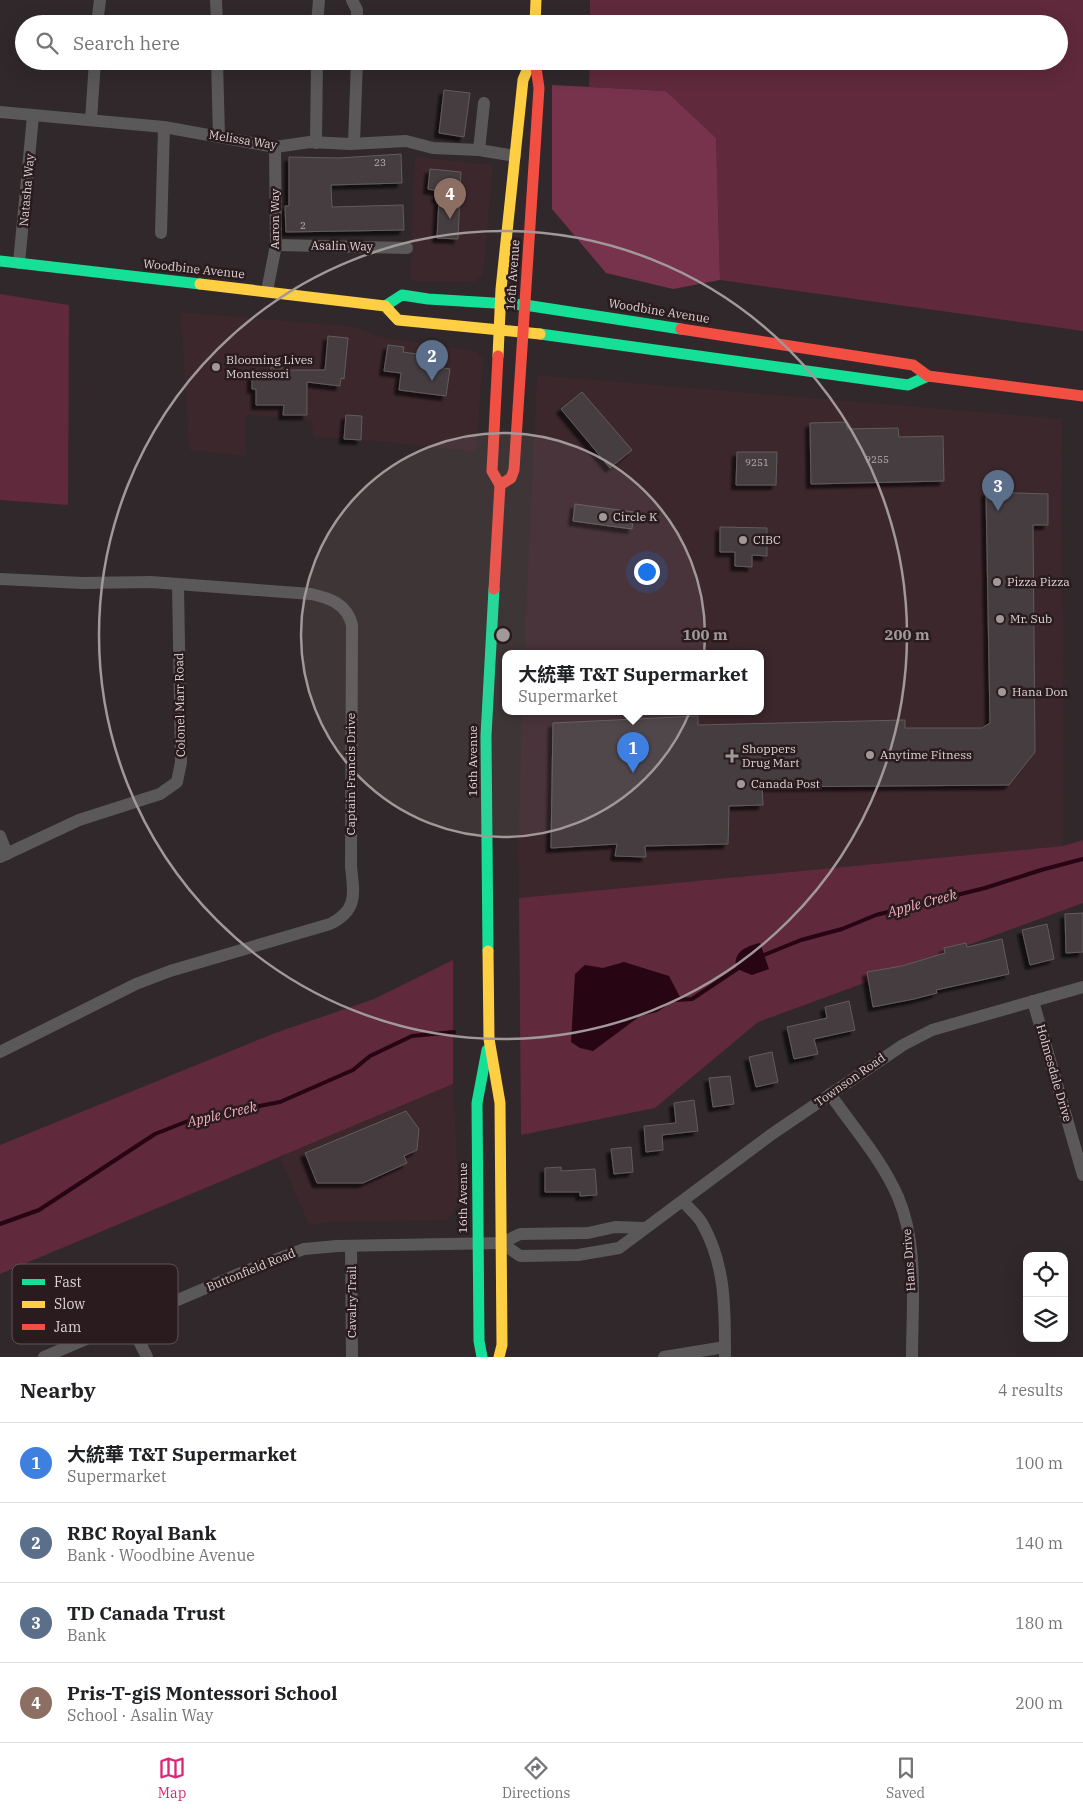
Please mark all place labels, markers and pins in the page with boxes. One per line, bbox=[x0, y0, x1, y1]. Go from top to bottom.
pin: 4 bbox=[434, 178, 466, 219]
pin: 2 bbox=[416, 340, 448, 381]
place label: Blooming Lives Montessori bbox=[226, 352, 313, 381]
marker: Blooming Lives Montessori bbox=[210, 361, 222, 373]
pin: 3 bbox=[982, 470, 1014, 511]
place label: Circle K bbox=[613, 509, 658, 524]
marker: Circle K bbox=[597, 511, 609, 523]
place label: CIBC bbox=[753, 532, 781, 547]
marker: CIBC bbox=[737, 534, 749, 546]
place label: Pizza Pizza bbox=[1007, 574, 1070, 589]
marker: Pizza Pizza bbox=[991, 576, 1003, 588]
place label: Mr. Sub bbox=[1010, 611, 1052, 626]
marker: Mr. Sub bbox=[994, 613, 1006, 625]
centre of rings bbox=[494, 626, 512, 644]
place label: Hana Don bbox=[1012, 684, 1068, 699]
marker: Hana Don bbox=[996, 686, 1008, 698]
pin: 1 bbox=[617, 732, 649, 773]
place label: Shoppers Drug Mart bbox=[742, 741, 799, 770]
place label: Anytime Fitness bbox=[880, 747, 972, 762]
marker: Anytime Fitness bbox=[864, 749, 876, 761]
marker: Shoppers Drug Mart bbox=[726, 750, 738, 762]
place label: Canada Post bbox=[751, 776, 820, 791]
marker: Canada Post bbox=[735, 778, 747, 790]

